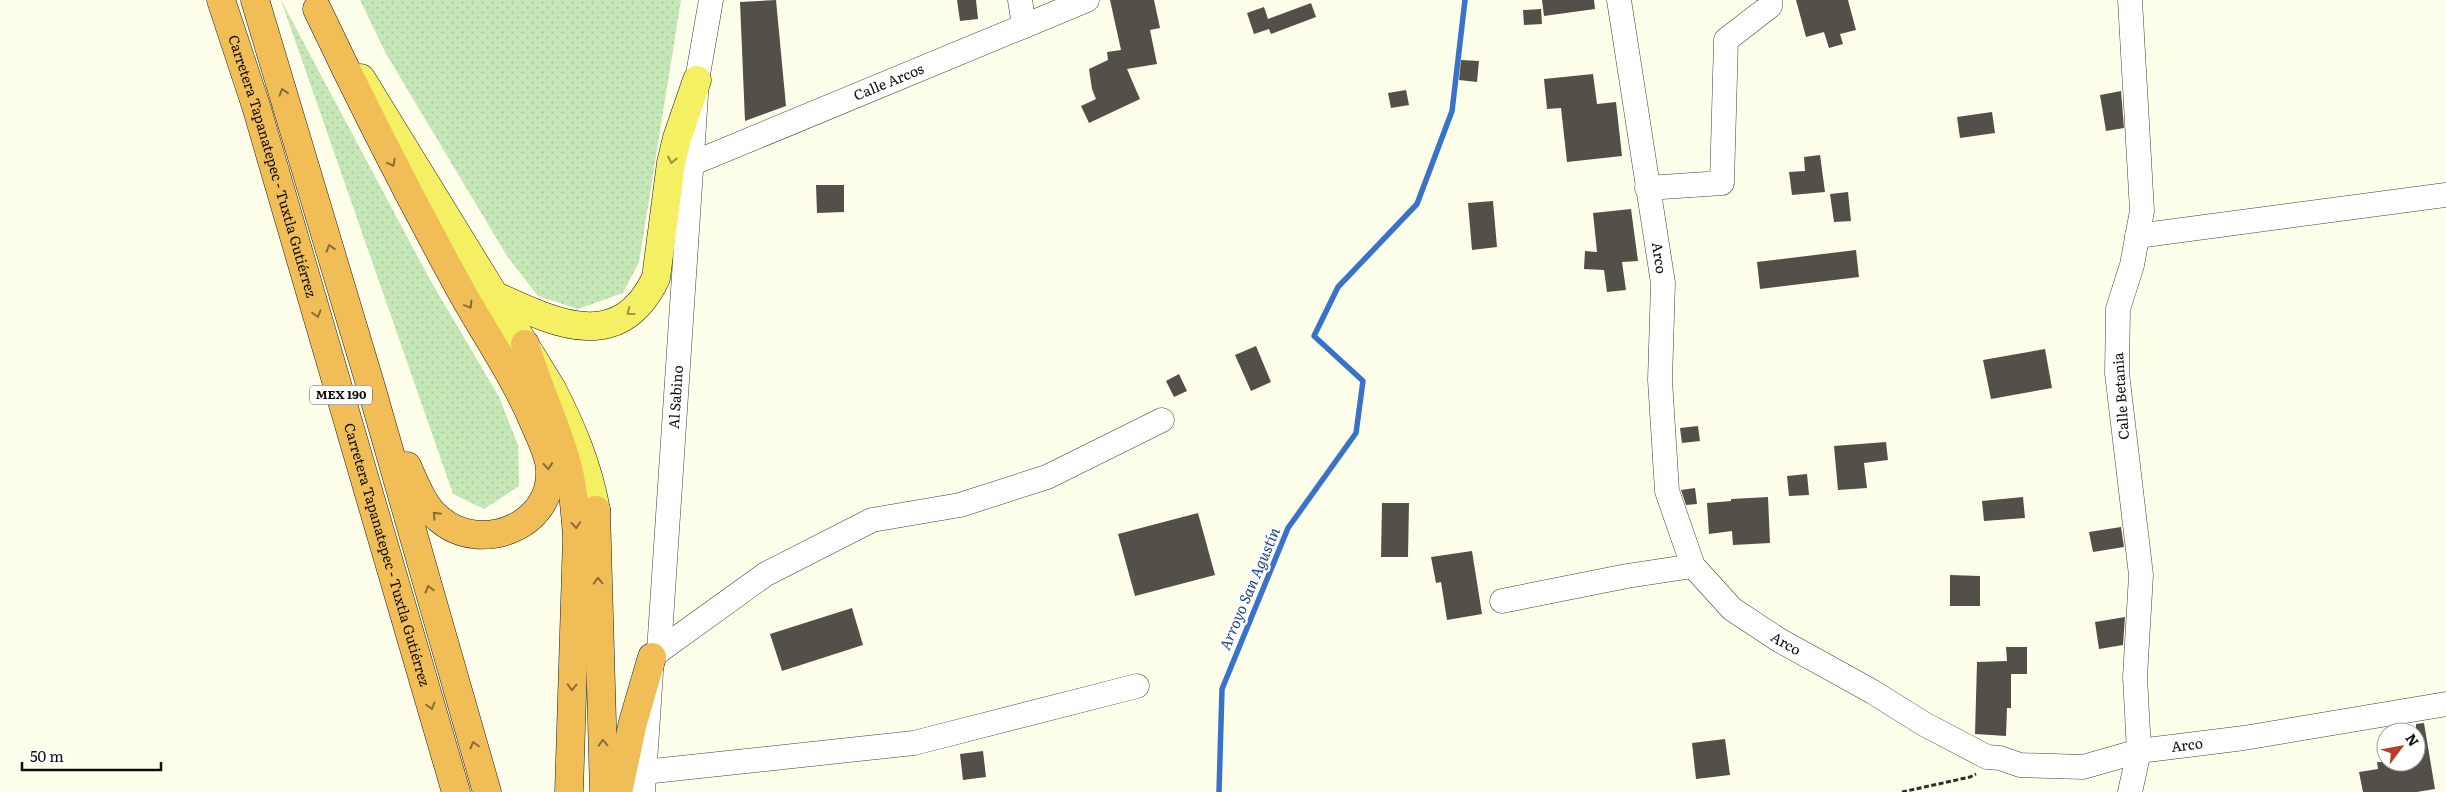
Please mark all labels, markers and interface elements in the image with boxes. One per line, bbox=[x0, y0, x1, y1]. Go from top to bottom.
street label: Carretera Tapanatepec - Tuxtla Gutiérrez bbox=[224, 32, 322, 300]
street label: Calle Arcos bbox=[850, 58, 926, 105]
one-way arrow bbox=[278, 89, 288, 97]
one-way arrow bbox=[667, 156, 678, 164]
one-way arrow bbox=[385, 157, 395, 166]
street label: Arco bbox=[1648, 241, 1672, 275]
one-way arrow bbox=[325, 244, 335, 253]
one-way arrow bbox=[463, 300, 473, 309]
one-way arrow bbox=[627, 306, 636, 315]
one-way arrow bbox=[312, 310, 322, 318]
street label: Calle Betania bbox=[2107, 351, 2133, 440]
street label: Al Sabino bbox=[663, 365, 687, 429]
road number: MEX 190 bbox=[310, 386, 372, 404]
street label: Carretera Tapanatepec - Tuxtla Gutiérrez bbox=[340, 420, 436, 689]
one-way arrow bbox=[542, 462, 553, 470]
one-way arrow bbox=[433, 512, 442, 521]
one-way arrow bbox=[571, 521, 582, 529]
water label: Arroyo San Agustín bbox=[1212, 523, 1285, 653]
one-way arrow bbox=[592, 577, 603, 585]
one-way arrow bbox=[425, 585, 435, 593]
street label: Arco bbox=[1767, 626, 1805, 659]
one-way arrow bbox=[567, 683, 578, 691]
one-way arrow bbox=[425, 701, 436, 710]
north arrow bbox=[2376, 722, 2426, 772]
text: N bbox=[2401, 729, 2425, 750]
street label: Arco bbox=[2170, 732, 2204, 756]
one-way arrow bbox=[597, 739, 608, 747]
scale bar bbox=[22, 740, 161, 772]
one-way arrow bbox=[469, 741, 480, 749]
text: 50 m bbox=[30, 744, 64, 767]

